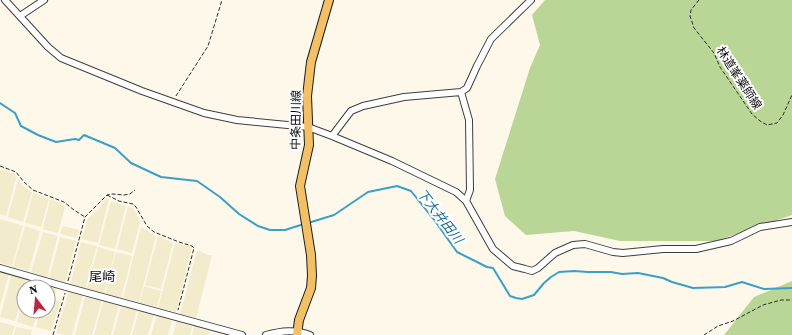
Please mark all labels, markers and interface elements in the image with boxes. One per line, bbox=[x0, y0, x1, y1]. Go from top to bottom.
street label: 林道峯薬師線 bbox=[713, 43, 765, 113]
street label: 中条田川線 bbox=[287, 90, 305, 150]
water label: 下大井田川 bbox=[413, 185, 468, 248]
district label: 尾崎 bbox=[89, 268, 115, 285]
north arrow bbox=[16, 279, 56, 319]
text: N bbox=[27, 282, 39, 298]

